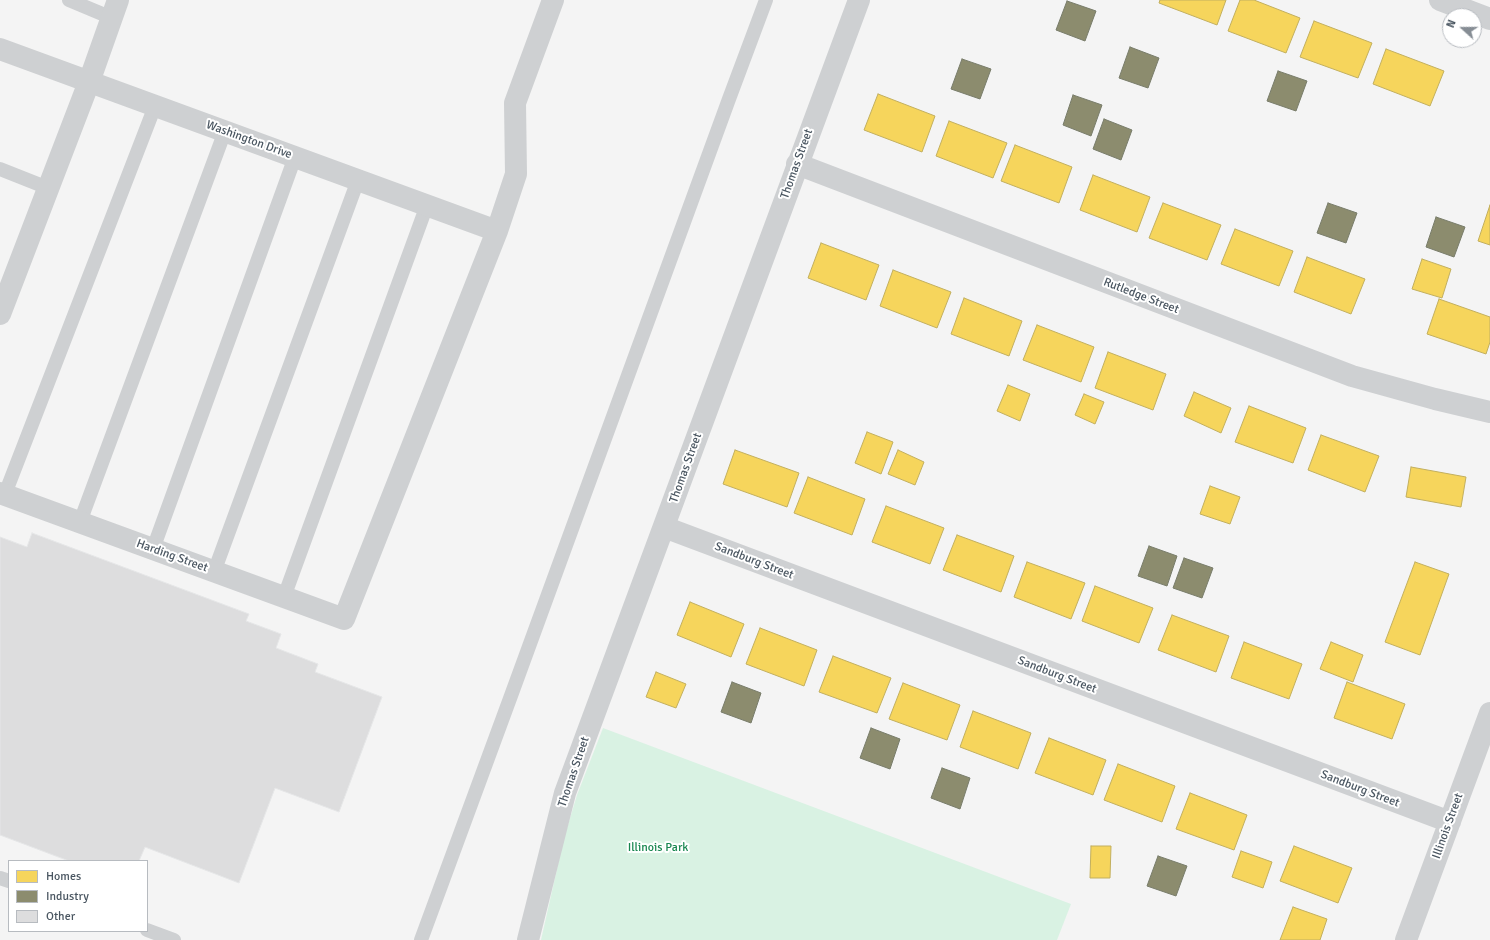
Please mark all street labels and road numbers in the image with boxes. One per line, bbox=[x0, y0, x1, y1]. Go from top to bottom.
street label: Washington Drive bbox=[204, 118, 294, 162]
street label: Thomas Street bbox=[778, 127, 816, 201]
street label: Rutledge Street bbox=[1101, 275, 1181, 317]
street label: Thomas Street bbox=[667, 431, 705, 505]
street label: Harding Street bbox=[134, 536, 210, 576]
street label: Sandburg Street bbox=[713, 539, 795, 583]
street label: Sandburg Street bbox=[1016, 653, 1098, 697]
street label: Thomas Street bbox=[555, 735, 593, 809]
street label: Sandburg Street bbox=[1319, 767, 1401, 811]
street label: Illinois Street bbox=[1429, 791, 1467, 861]

